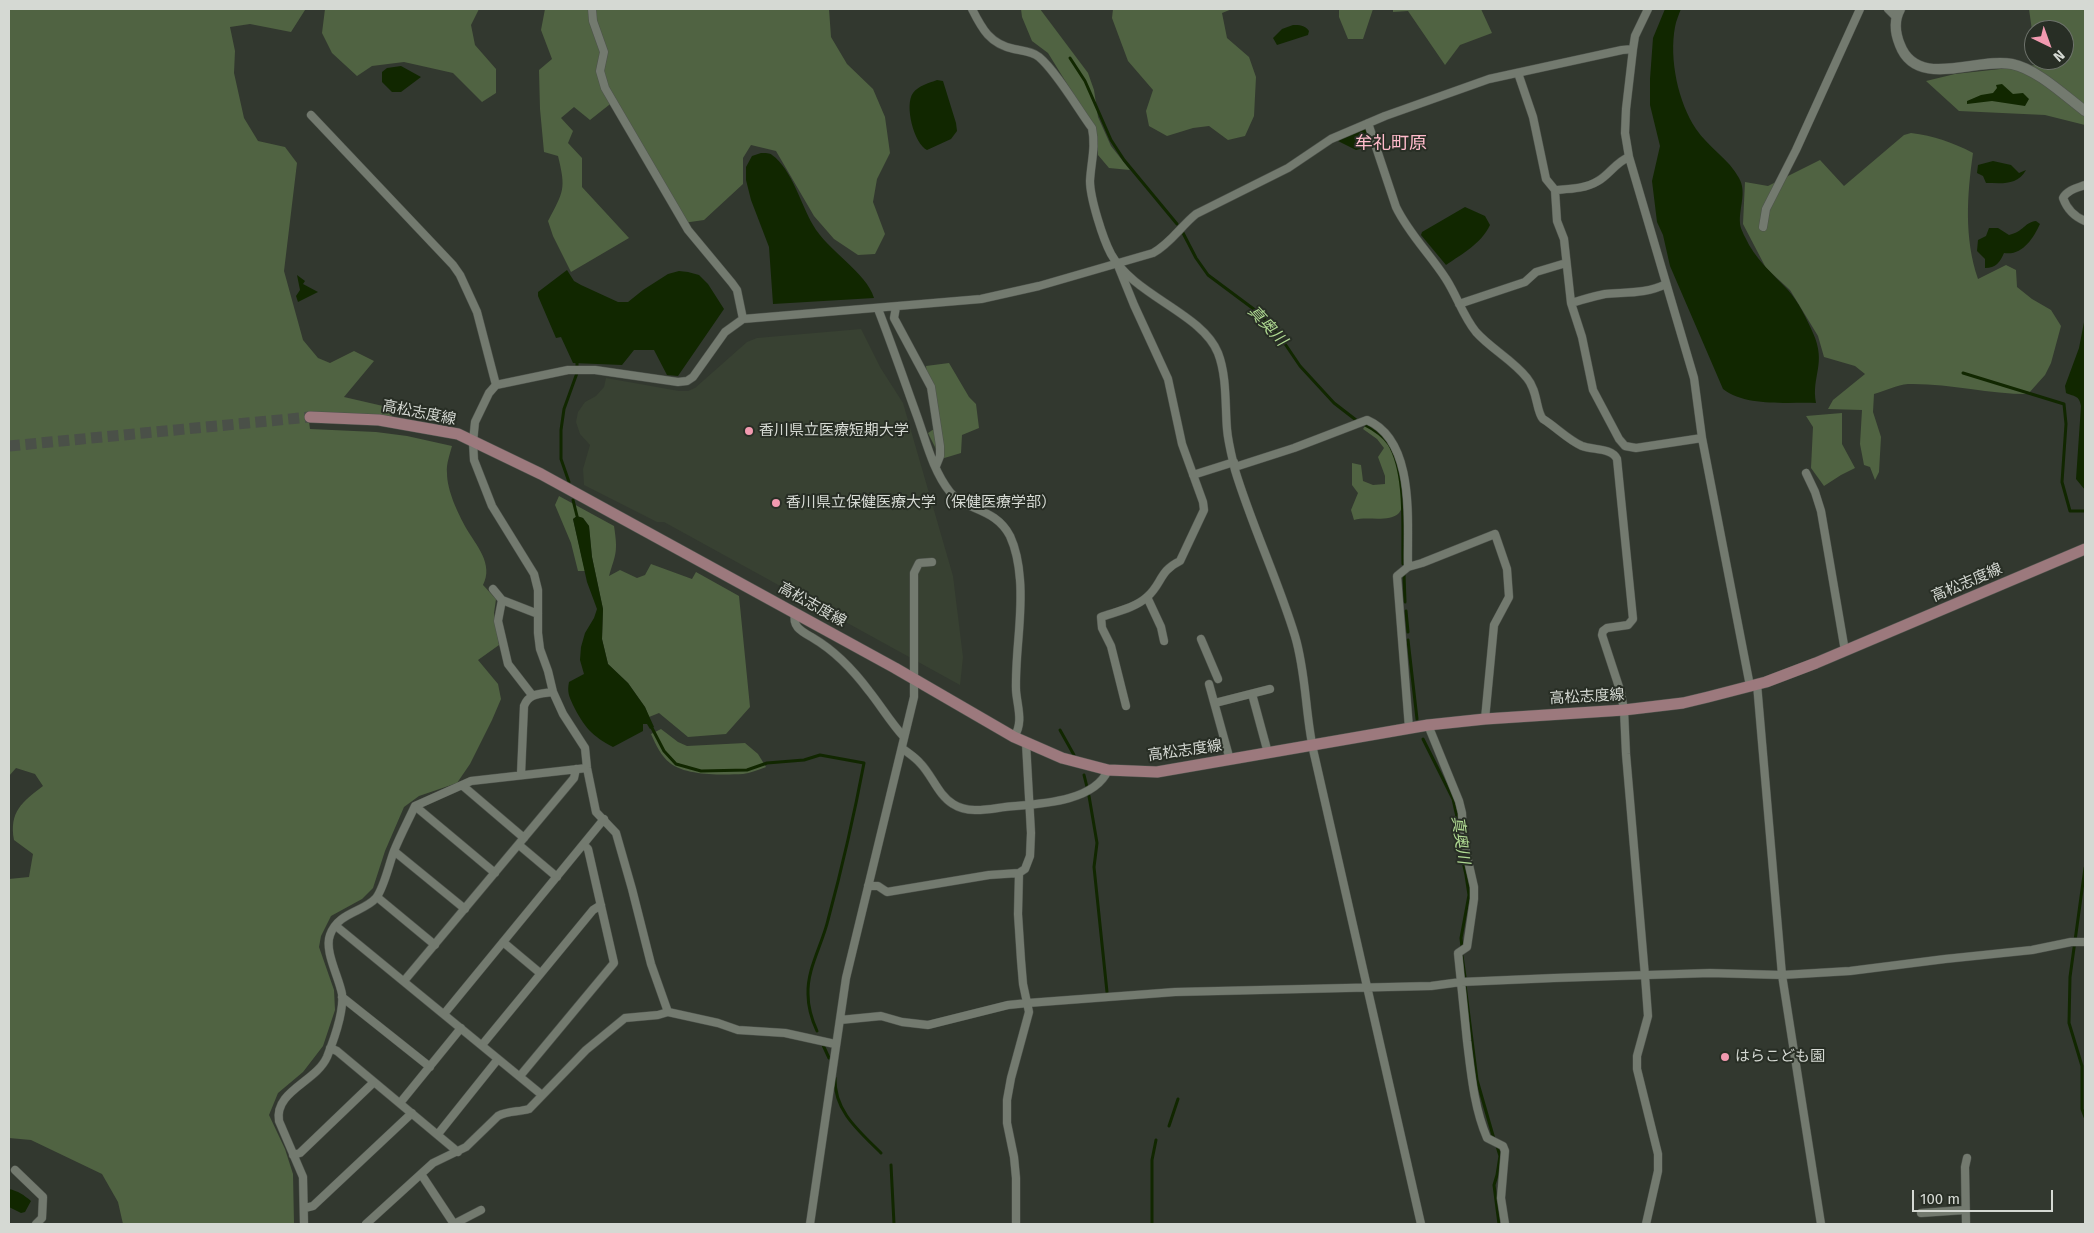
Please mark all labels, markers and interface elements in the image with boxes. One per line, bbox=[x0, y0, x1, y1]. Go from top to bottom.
north arrow bbox=[2024, 20, 2074, 70]
text: N bbox=[2050, 46, 2068, 65]
district label: 牟礼町原 bbox=[1355, 133, 1427, 155]
water label: 真奥川 bbox=[1244, 302, 1290, 350]
street label: 高松志度線 bbox=[380, 397, 458, 429]
place label: 香川県立医療短期大学 bbox=[759, 422, 909, 440]
marker: 香川県立医療短期大学 bbox=[743, 425, 755, 437]
place label: 香川県立保健医療大学（保健医療学部） bbox=[786, 494, 1056, 512]
marker: 香川県立保健医療大学（保健医療学部） bbox=[770, 497, 782, 509]
street label: 高松志度線 bbox=[1929, 560, 2005, 606]
street label: 高松志度線 bbox=[775, 579, 849, 631]
street label: 高松志度線 bbox=[1549, 686, 1625, 708]
street label: 高松志度線 bbox=[1147, 737, 1223, 765]
water label: 真奥川 bbox=[1447, 815, 1473, 865]
place label: はらこども園 bbox=[1735, 1048, 1825, 1066]
marker: はらこども園 bbox=[1719, 1051, 1731, 1063]
scale bar bbox=[1914, 1180, 2055, 1212]
text: 100 m bbox=[1920, 1190, 1960, 1208]

